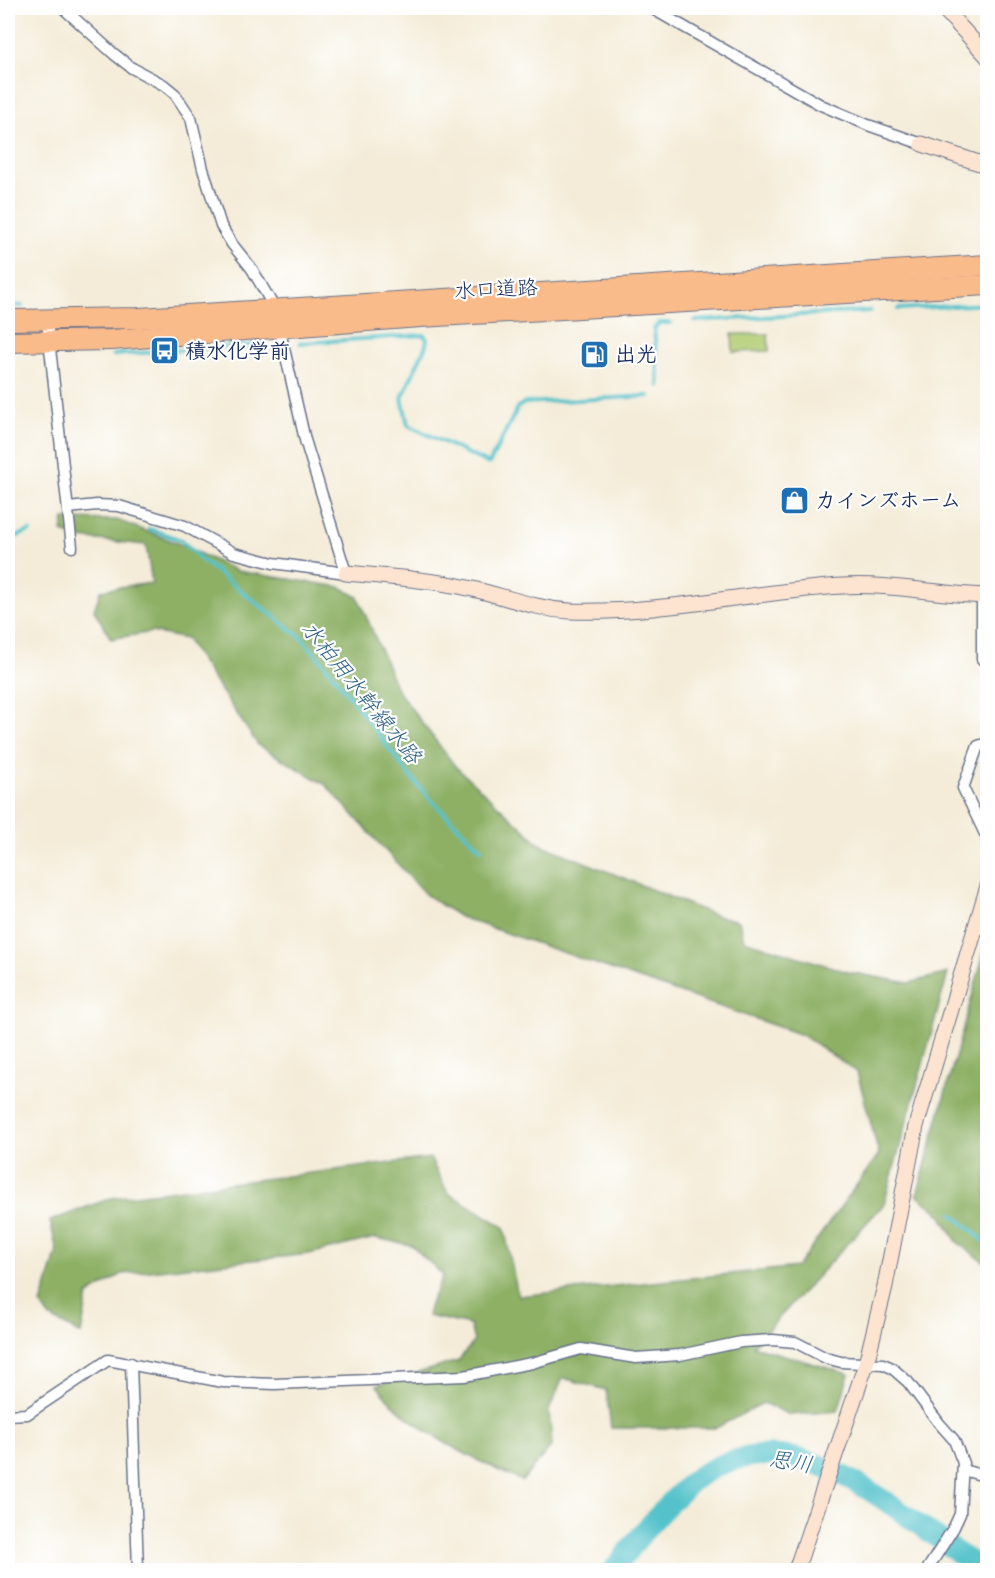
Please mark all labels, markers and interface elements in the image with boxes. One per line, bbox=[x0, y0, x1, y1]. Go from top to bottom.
street label: 水口道路 bbox=[453, 272, 539, 305]
bus stop icon: 積水化学前 bbox=[148, 335, 180, 367]
place label: 積水化学前 bbox=[185, 336, 290, 365]
fuel station icon: 出光 bbox=[578, 338, 610, 370]
place label: 出光 bbox=[615, 339, 657, 368]
shop icon: カインズホーム bbox=[778, 484, 810, 516]
place label: カインズホーム bbox=[815, 485, 961, 514]
water label: 水柏用水幹線水路 bbox=[295, 614, 430, 771]
water label: 思川 bbox=[767, 1443, 815, 1479]

